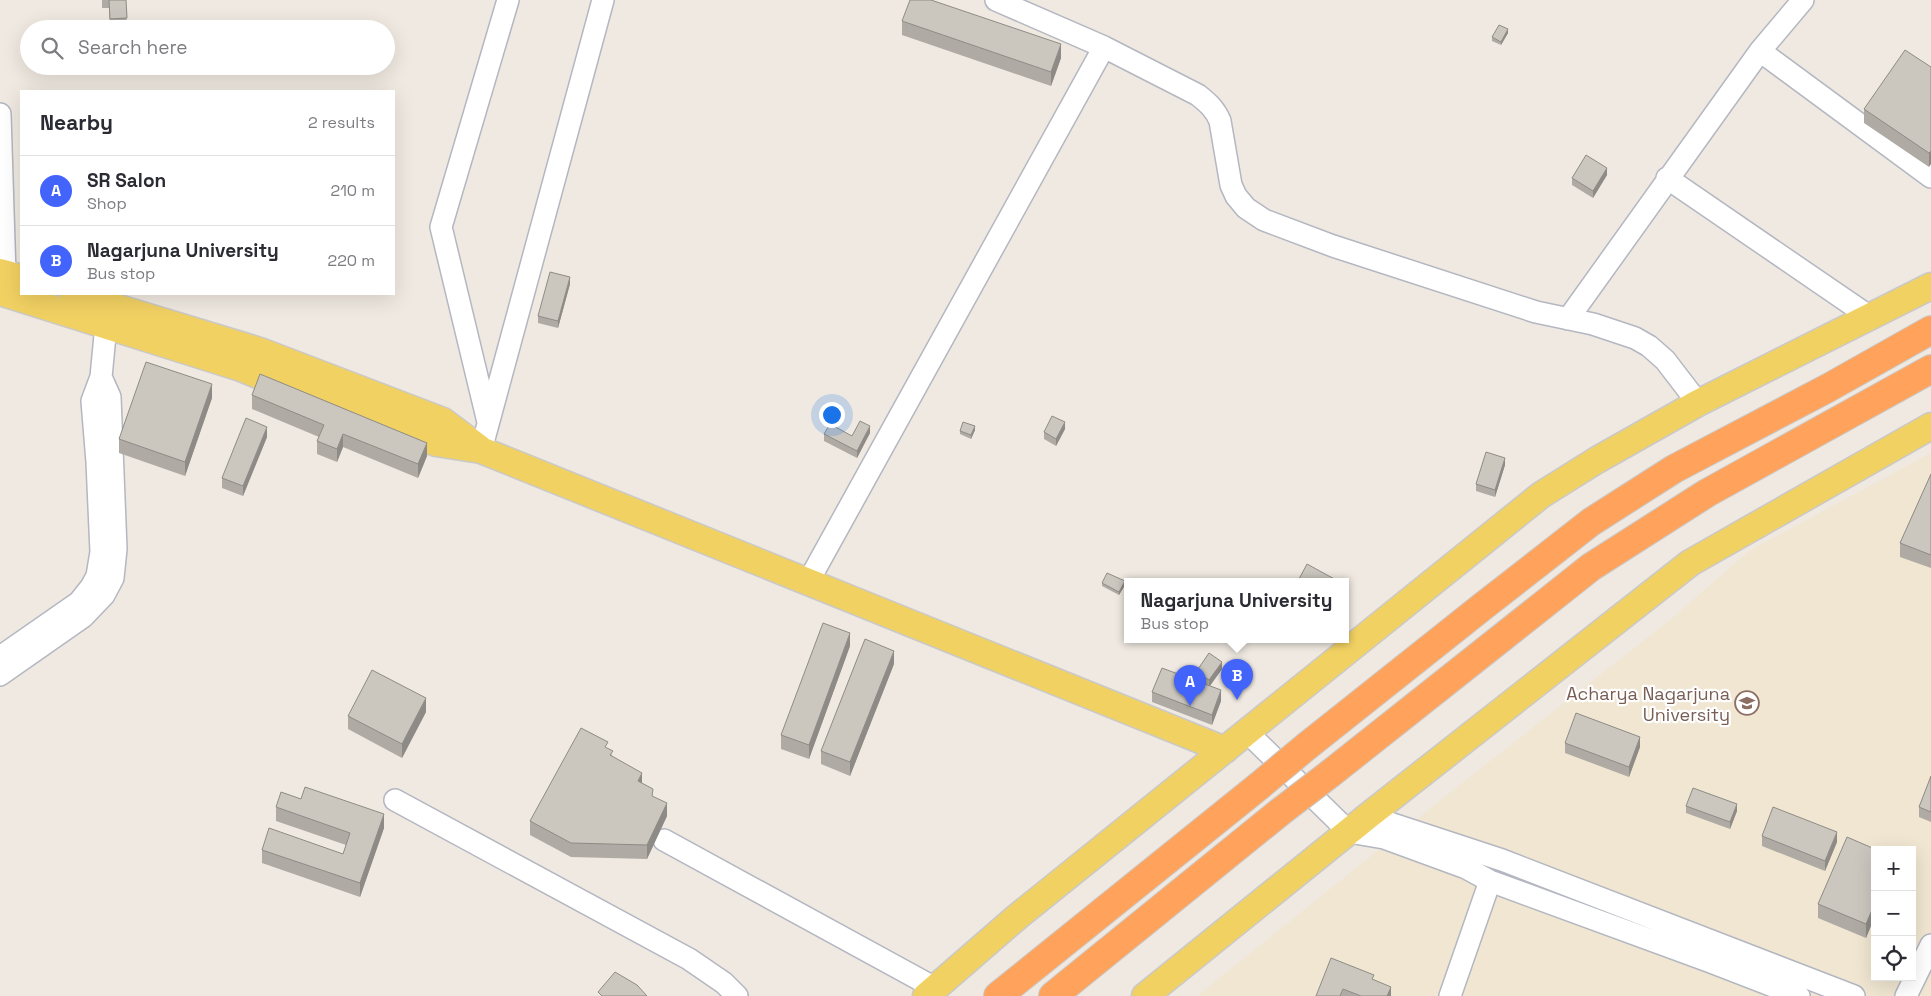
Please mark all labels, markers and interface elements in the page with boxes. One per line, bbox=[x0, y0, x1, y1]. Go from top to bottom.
search box bbox=[20, 20, 395, 75]
icon: search bbox=[38, 34, 66, 62]
text: Search here bbox=[78, 35, 188, 60]
text: Nearby bbox=[40, 109, 113, 136]
text: 2 results bbox=[308, 112, 375, 133]
text: SR Salon bbox=[87, 168, 166, 193]
text: A bbox=[51, 180, 61, 201]
text: 210 m bbox=[331, 180, 375, 201]
text: Shop bbox=[87, 193, 127, 214]
text: Nagarjuna University bbox=[87, 238, 279, 263]
text: B bbox=[51, 250, 61, 271]
text: 220 m bbox=[328, 250, 375, 271]
text: Bus stop bbox=[87, 263, 155, 284]
your location bbox=[819, 402, 845, 428]
popup bbox=[1124, 578, 1349, 643]
text: Nagarjuna University bbox=[1141, 588, 1332, 613]
text: Bus stop bbox=[1141, 613, 1209, 634]
pin: B bbox=[1221, 659, 1253, 700]
pin: A bbox=[1174, 665, 1206, 706]
place label: Acharya Nagarjuna University bbox=[1566, 682, 1730, 726]
school or university icon: Acharya Nagarjuna University bbox=[1734, 690, 1760, 716]
map controls bbox=[1871, 846, 1916, 981]
button: + bbox=[1871, 846, 1916, 891]
button: − bbox=[1871, 891, 1916, 936]
button: locate bbox=[1871, 936, 1916, 981]

